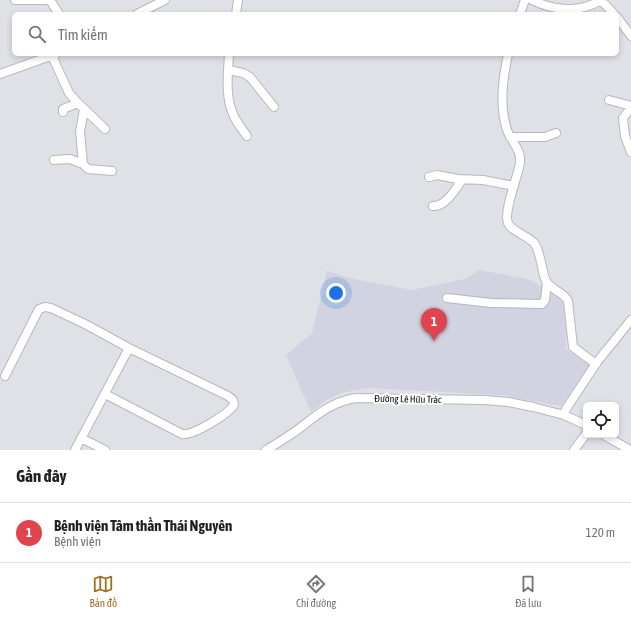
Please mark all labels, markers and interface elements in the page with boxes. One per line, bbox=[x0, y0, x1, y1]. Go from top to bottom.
search box bbox=[12, 12, 619, 56]
icon: search bbox=[26, 23, 48, 45]
text: Tìm kiếm bbox=[58, 26, 108, 43]
your location bbox=[326, 283, 346, 303]
pin: 1 bbox=[421, 308, 447, 341]
street label: Đường Lê Hữu Trác bbox=[374, 393, 442, 405]
map controls bbox=[583, 402, 619, 438]
button: locate bbox=[583, 402, 619, 438]
text: Gần đây bbox=[16, 466, 67, 486]
text: Bệnh viện Tâm thần Thái Nguyên bbox=[54, 517, 232, 534]
text: 1 bbox=[26, 525, 32, 540]
text: 120 m bbox=[586, 525, 615, 540]
text: Bệnh viện bbox=[54, 534, 101, 549]
tab: Bản đồ bbox=[89, 573, 117, 609]
tab: Chỉ đường bbox=[296, 573, 336, 609]
tab: Đã lưu bbox=[515, 573, 542, 609]

